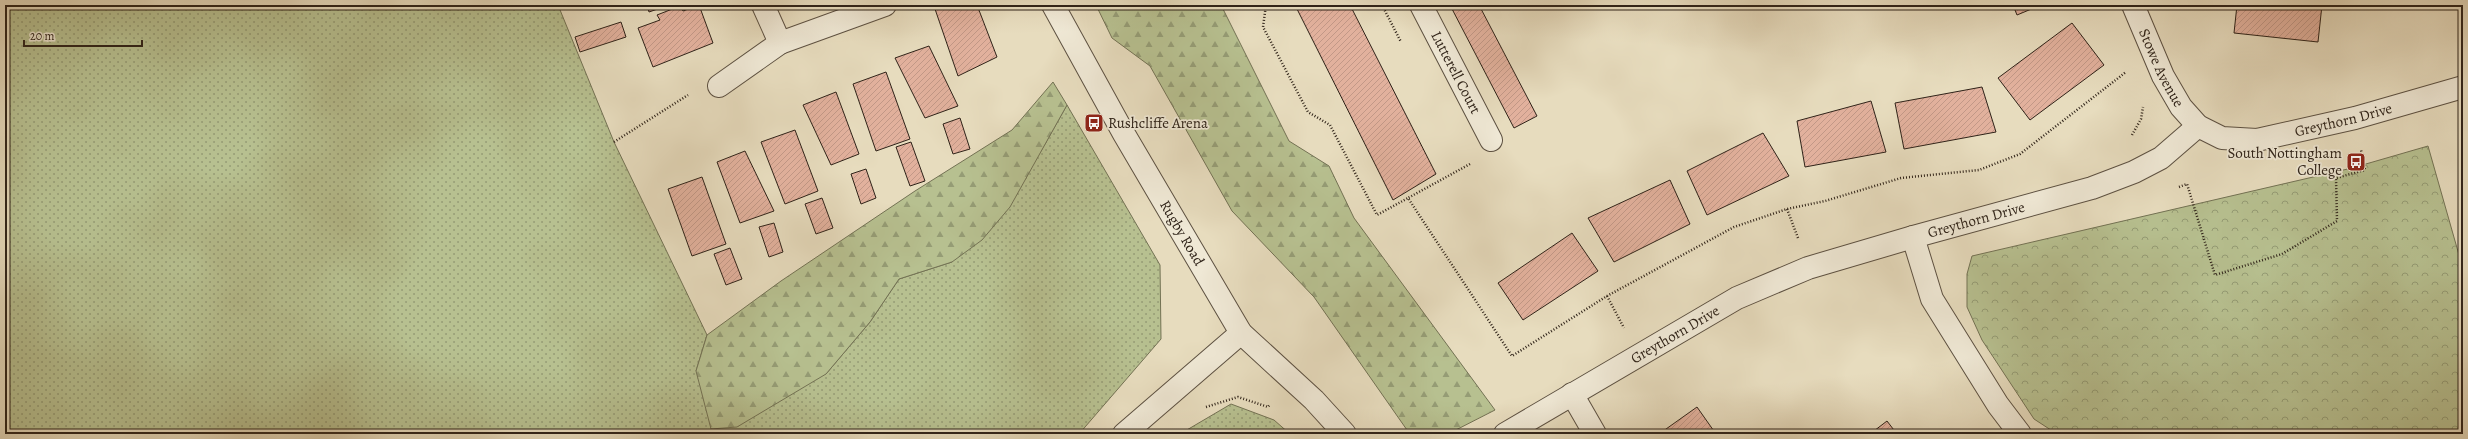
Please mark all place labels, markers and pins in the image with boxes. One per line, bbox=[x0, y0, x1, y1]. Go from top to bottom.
bus stop icon: Rushcliffe Arena bbox=[1083, 112, 1105, 134]
place label: Rushcliffe Arena bbox=[1108, 113, 1208, 133]
place label: South Nottingham College bbox=[2228, 143, 2343, 180]
bus stop icon: South Nottingham College bbox=[2345, 151, 2367, 173]

